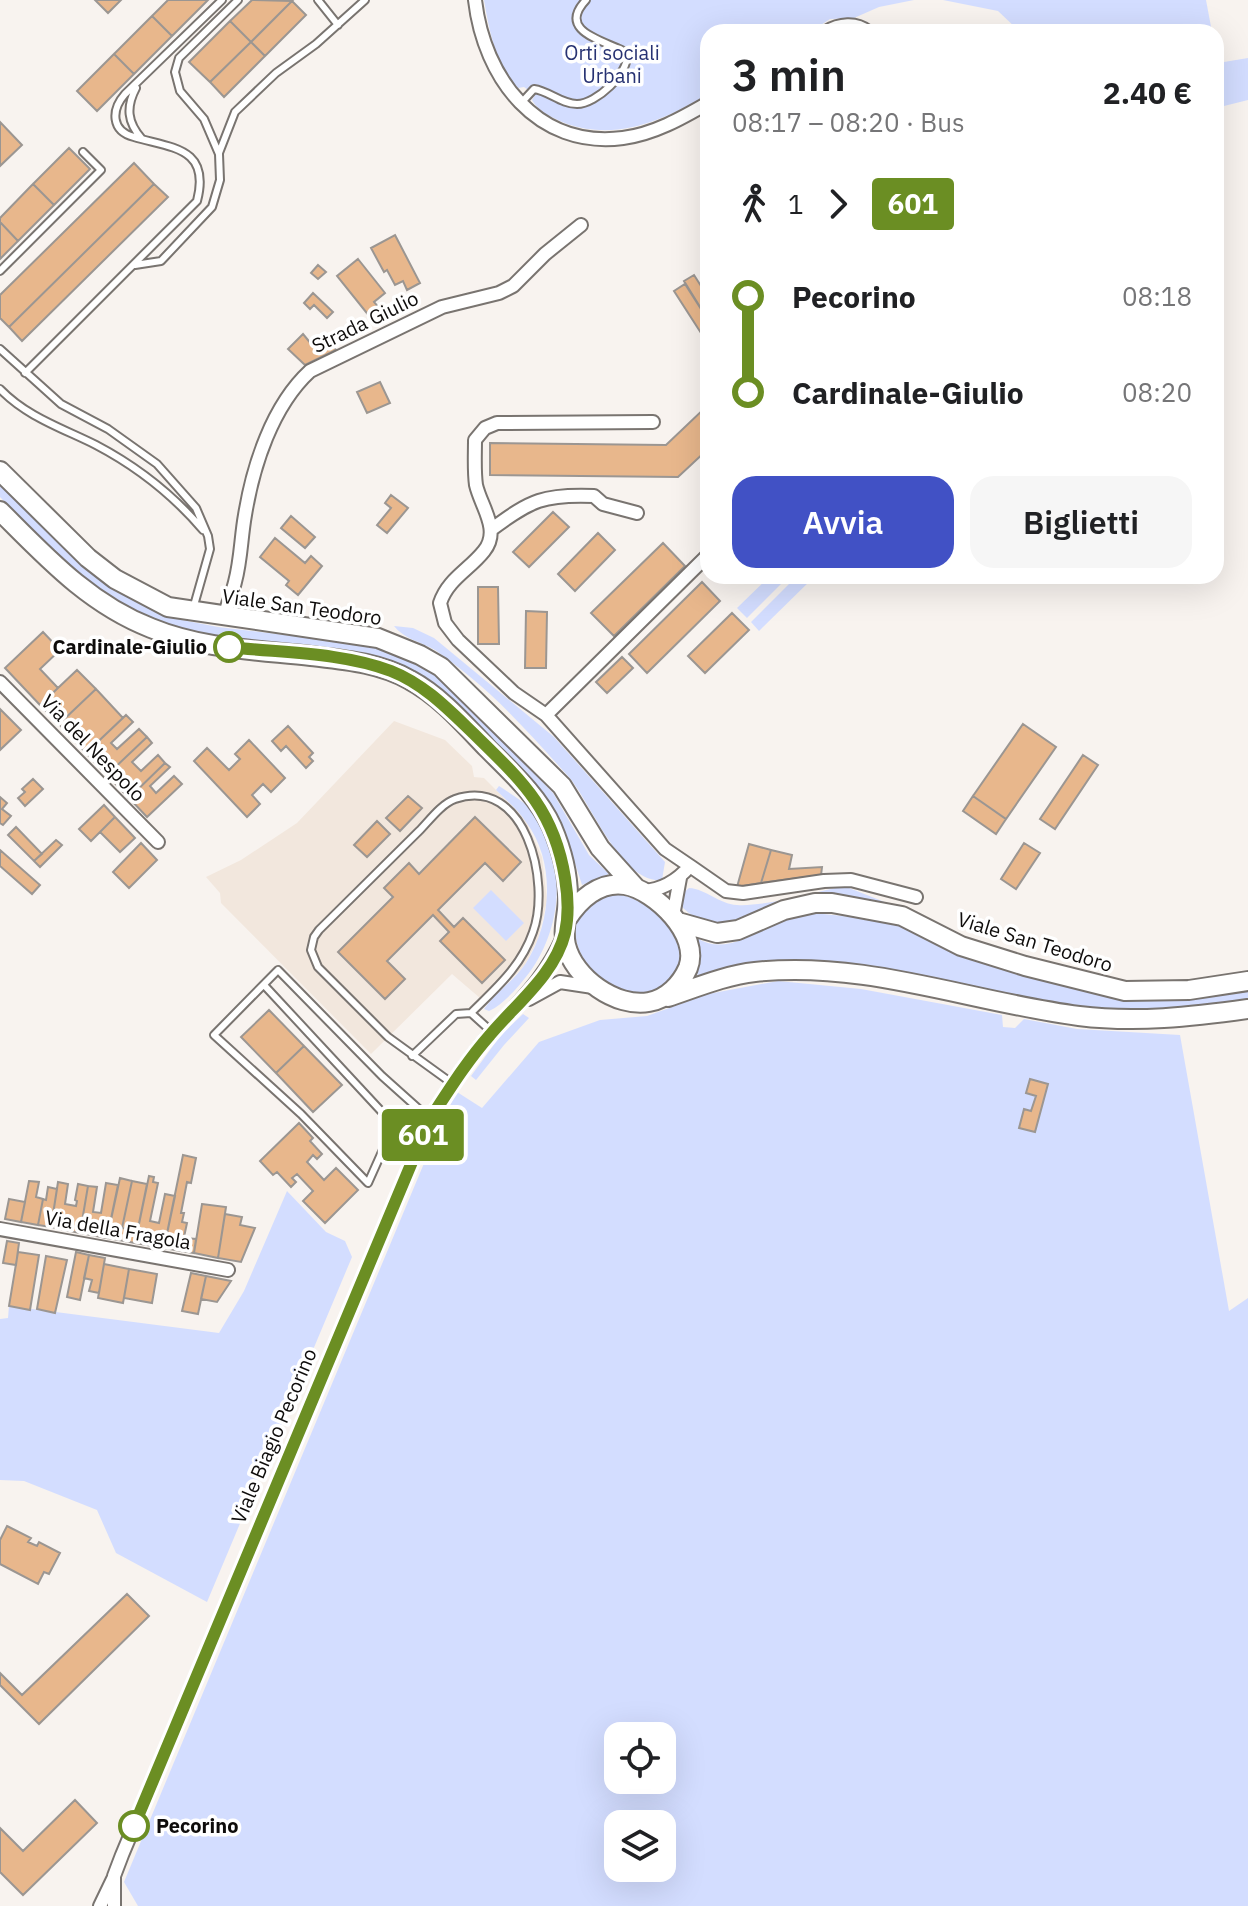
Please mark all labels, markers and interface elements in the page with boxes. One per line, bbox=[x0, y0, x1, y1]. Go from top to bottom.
park label: Orti sociali Urbani bbox=[564, 39, 660, 89]
text: 3 min bbox=[732, 46, 846, 103]
text: 2.40 € bbox=[1103, 73, 1192, 112]
text: 08:17 – 08:20 · Bus bbox=[732, 105, 965, 139]
icon: walk bbox=[732, 182, 776, 226]
icon: forward bbox=[816, 182, 860, 226]
text: 601 bbox=[888, 185, 938, 222]
text: 1 bbox=[788, 187, 804, 221]
text: Pecorino bbox=[792, 277, 916, 316]
text: 08:18 bbox=[1122, 279, 1192, 313]
street label: Strada Giulio bbox=[307, 284, 423, 359]
text: Cardinale-Giulio bbox=[792, 373, 1024, 412]
text: 08:20 bbox=[1122, 375, 1192, 409]
button: Avvia bbox=[732, 476, 954, 568]
button: Biglietti bbox=[970, 476, 1192, 568]
street label: Viale San Teodoro bbox=[220, 582, 384, 631]
marker: Cardinale-Giulio bbox=[214, 632, 244, 662]
place label: Cardinale-Giulio bbox=[52, 633, 207, 660]
street label: Via del Nespolo bbox=[35, 688, 152, 807]
street label: Viale San Teodoro bbox=[954, 905, 1116, 978]
line badge: 601 bbox=[377, 1109, 469, 1161]
text: 601 bbox=[398, 1116, 448, 1153]
street label: Via della Fragola bbox=[43, 1203, 194, 1256]
street label: Viale Biagio Pecorino bbox=[224, 1344, 323, 1528]
map controls bbox=[604, 1722, 676, 1882]
button: locate bbox=[604, 1722, 676, 1794]
button: layers bbox=[604, 1810, 676, 1882]
marker: Pecorino bbox=[119, 1811, 149, 1841]
place label: Pecorino bbox=[156, 1812, 238, 1839]

